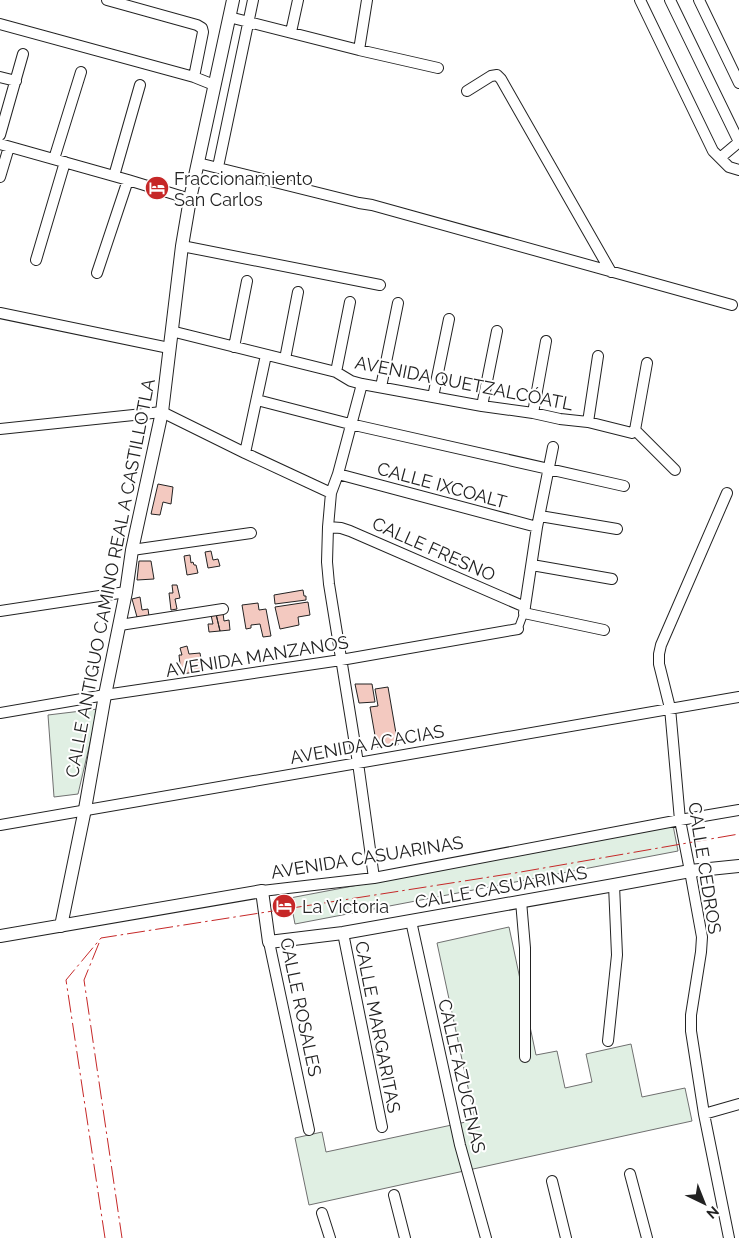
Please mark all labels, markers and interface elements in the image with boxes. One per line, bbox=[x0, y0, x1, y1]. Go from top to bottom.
place label: Fraccionamiento San Carlos bbox=[174, 168, 313, 210]
hotel icon: Fraccionamiento San Carlos bbox=[144, 175, 170, 201]
street label: AVENIDA QUETZALCÓATL bbox=[353, 351, 575, 415]
street label: CALLE ANTIGUO CAMINO REAL A CASTILLOTLA bbox=[61, 377, 159, 779]
street label: CALLE IXCOALT bbox=[375, 458, 509, 512]
street label: CALLE FRESNO bbox=[369, 512, 499, 586]
street label: AVENIDA MANZANOS bbox=[164, 631, 350, 681]
street label: AVENIDA ACACIAS bbox=[288, 720, 446, 768]
street label: CALLE CEDROS bbox=[684, 801, 726, 936]
street label: AVENIDA CASUARINAS bbox=[269, 831, 465, 883]
street label: CALLE CASUARINAS bbox=[413, 862, 589, 912]
hotel icon: La Victoria bbox=[271, 893, 297, 919]
place label: La Victoria bbox=[302, 896, 389, 917]
street label: CALLE ROSALES bbox=[276, 936, 326, 1078]
street label: CALLE MARGARITAS bbox=[351, 939, 405, 1115]
street label: CALLE AZUCENAS bbox=[434, 997, 490, 1155]
north arrow bbox=[679, 1178, 729, 1228]
text: N bbox=[704, 1203, 722, 1222]

